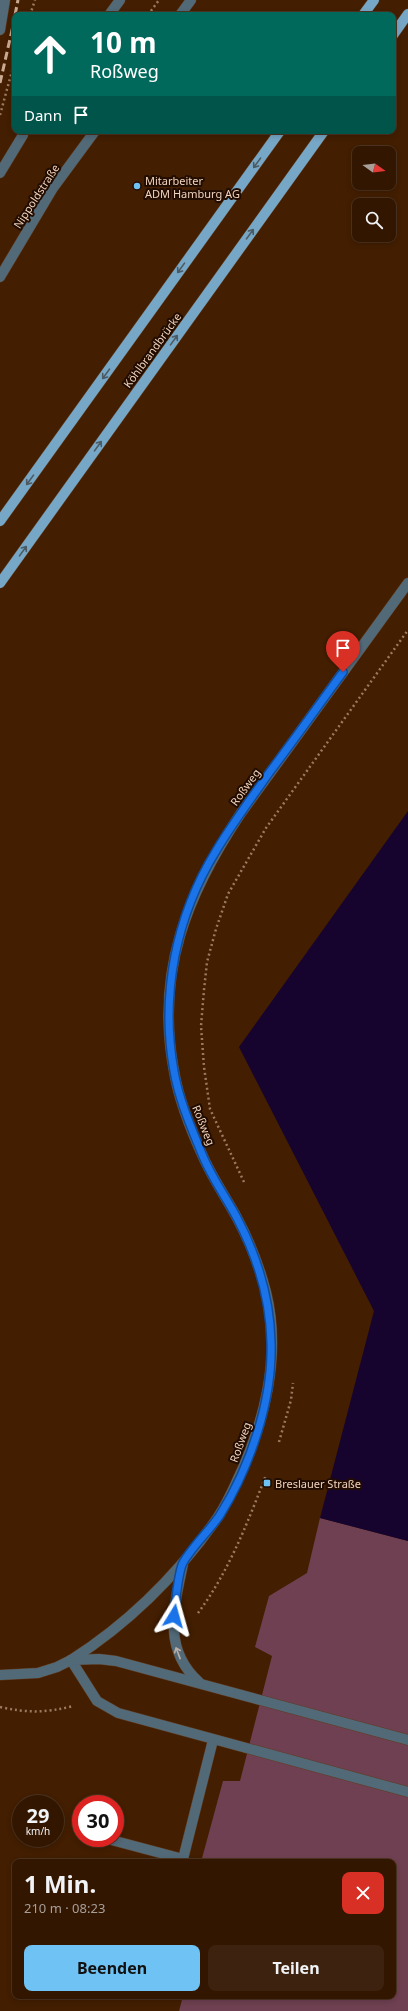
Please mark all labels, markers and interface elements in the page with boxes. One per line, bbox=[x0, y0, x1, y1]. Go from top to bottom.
text: 10 m bbox=[90, 23, 157, 61]
icon: ahead bbox=[24, 28, 76, 80]
text: Roßweg bbox=[90, 59, 159, 83]
icon: arrive bbox=[70, 104, 92, 126]
text: Dann bbox=[24, 105, 62, 125]
north arrow bbox=[352, 146, 396, 190]
map controls bbox=[352, 146, 396, 242]
one-way arrow bbox=[253, 157, 261, 168]
street label: Nippoldstraße bbox=[10, 161, 62, 231]
place label: Mitarbeiter ADM Hamburg AG bbox=[145, 173, 240, 201]
marker: Mitarbeiter ADM Hamburg AG bbox=[132, 181, 142, 191]
button: search bbox=[352, 198, 396, 242]
one-way arrow bbox=[246, 229, 254, 240]
one-way arrow bbox=[177, 263, 185, 274]
street label: Köhlbrandbrücke bbox=[120, 309, 184, 391]
one-way arrow bbox=[170, 335, 178, 346]
one-way arrow bbox=[101, 368, 110, 379]
one-way arrow bbox=[94, 440, 103, 451]
one-way arrow bbox=[26, 474, 34, 485]
one-way arrow bbox=[19, 546, 27, 557]
pin bbox=[326, 631, 360, 672]
icon: arrive bbox=[332, 637, 354, 659]
street label: Roßweg bbox=[227, 766, 263, 808]
street label: Roßweg bbox=[189, 1103, 219, 1147]
street label: Roßweg bbox=[226, 1420, 254, 1464]
place label: Breslauer Straße bbox=[275, 1476, 361, 1491]
marker: Breslauer Straße bbox=[262, 1478, 272, 1488]
position arrow bbox=[153, 1595, 195, 1637]
one-way arrow bbox=[173, 1647, 181, 1659]
speed limit sign: 30 bbox=[72, 1795, 124, 1847]
text: 29 bbox=[27, 1802, 49, 1829]
text: km/h bbox=[26, 1824, 50, 1838]
text: 1 Min. bbox=[24, 1867, 96, 1900]
button: close bbox=[342, 1872, 384, 1914]
text: 210 m · 08:23 bbox=[24, 1899, 105, 1917]
button: Beenden bbox=[24, 1945, 200, 1991]
button: Teilen bbox=[208, 1945, 384, 1991]

